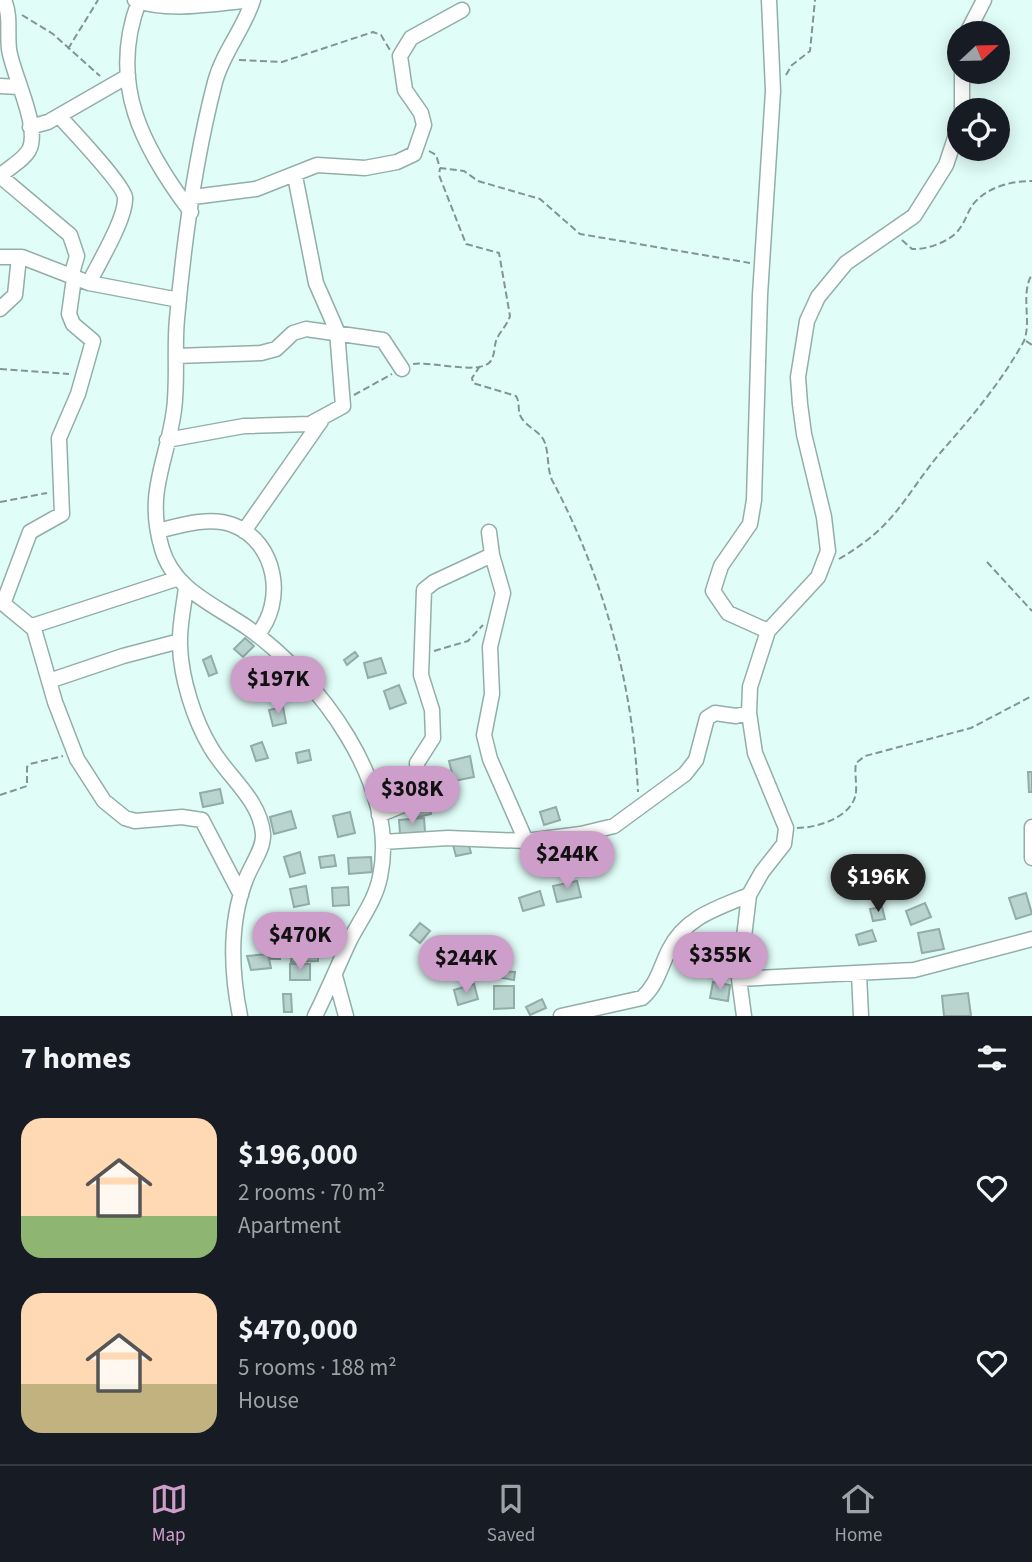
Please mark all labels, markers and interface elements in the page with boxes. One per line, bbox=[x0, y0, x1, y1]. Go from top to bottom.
north arrow bbox=[947, 21, 1010, 84]
map controls bbox=[947, 21, 1010, 161]
button: locate bbox=[947, 98, 1010, 161]
pin: $197K bbox=[229, 656, 327, 716]
text: $197K bbox=[247, 662, 309, 695]
pin: $308K bbox=[363, 766, 461, 826]
text: $308K bbox=[381, 772, 443, 805]
pin: $244K bbox=[518, 832, 616, 891]
text: $244K bbox=[536, 837, 598, 870]
pin: $196K bbox=[829, 855, 927, 914]
text: $196K bbox=[847, 860, 909, 893]
pin: $470K bbox=[251, 912, 349, 972]
text: $470K bbox=[269, 918, 331, 951]
pin: $355K bbox=[671, 932, 769, 992]
pin: $244K bbox=[417, 936, 515, 995]
text: $355K bbox=[689, 938, 751, 971]
text: $244K bbox=[435, 941, 497, 974]
text: 7 homes bbox=[21, 1037, 131, 1080]
icon: filters bbox=[973, 1039, 1011, 1077]
text: $196,000 bbox=[238, 1133, 358, 1176]
icon: home bbox=[77, 1146, 161, 1230]
icon: heart bbox=[973, 1169, 1011, 1207]
text: 2 rooms · 70 m² bbox=[238, 1176, 385, 1209]
text: Apartment bbox=[238, 1209, 341, 1242]
text: $470,000 bbox=[238, 1308, 358, 1351]
icon: home bbox=[77, 1321, 161, 1405]
icon: heart bbox=[973, 1344, 1011, 1382]
text: 5 rooms · 188 m² bbox=[238, 1351, 397, 1384]
text: House bbox=[238, 1384, 299, 1417]
tab: Map bbox=[150, 1480, 188, 1549]
tab: Saved bbox=[487, 1480, 535, 1549]
tab: Home bbox=[835, 1480, 882, 1549]

